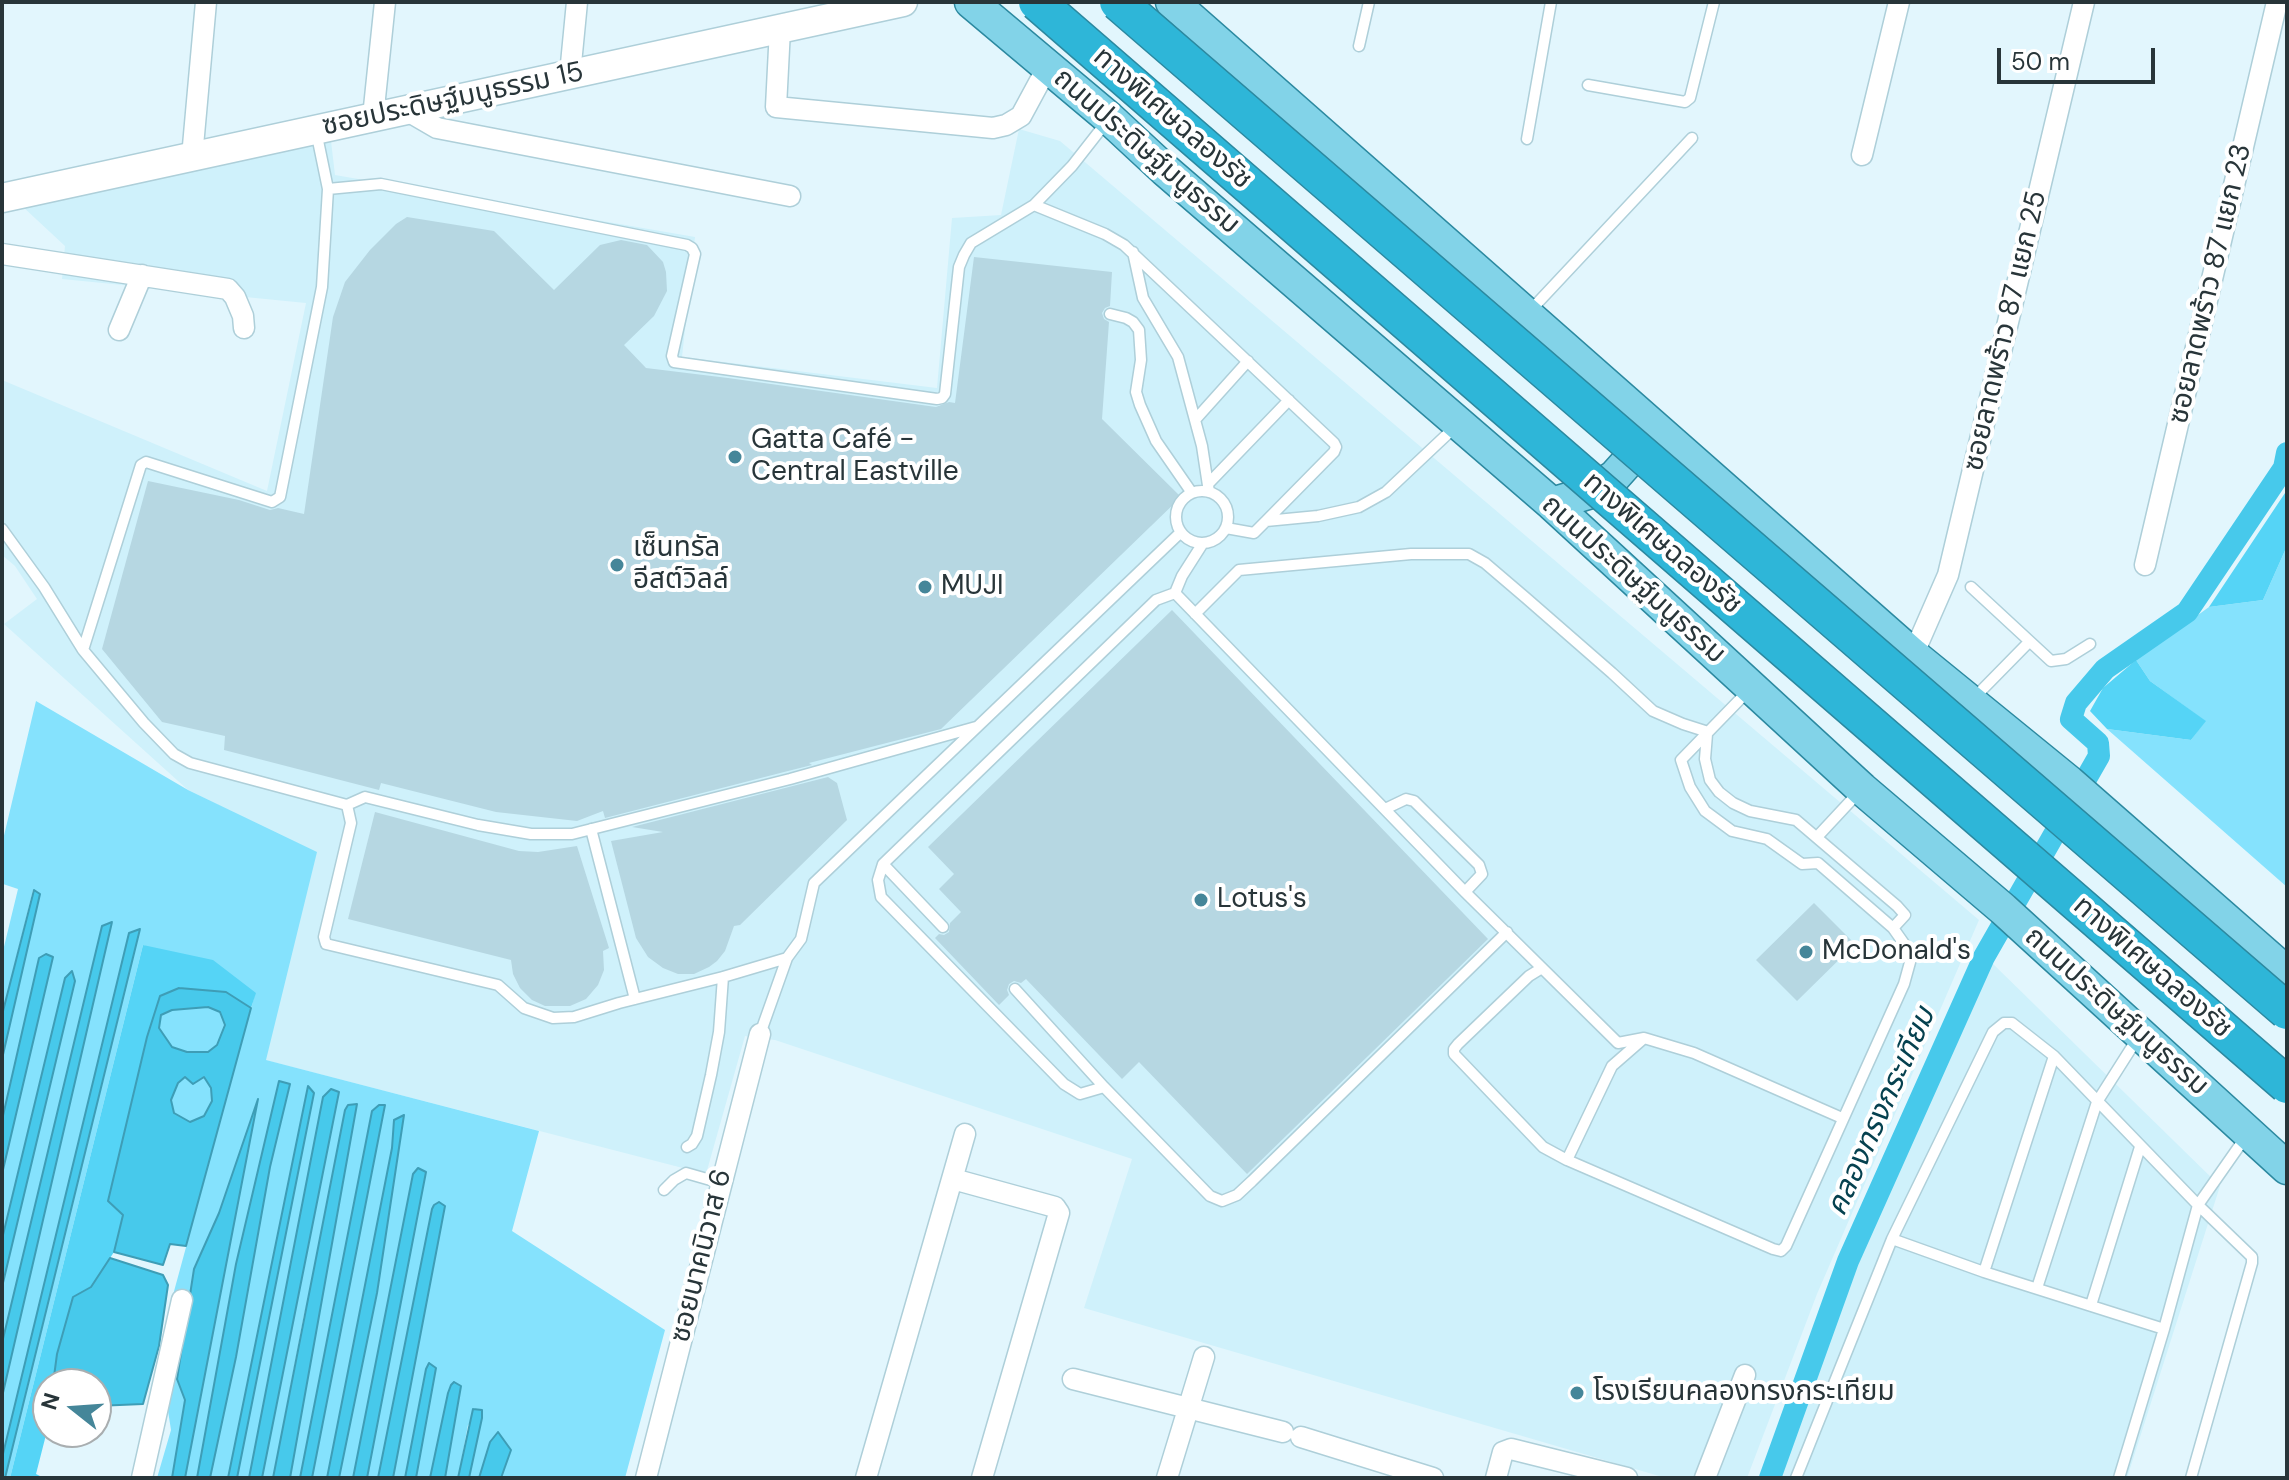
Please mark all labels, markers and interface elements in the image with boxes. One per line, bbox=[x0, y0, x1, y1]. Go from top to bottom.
scale bar bbox=[2001, 32, 2159, 82]
street label: ทางพิเศษฉลองรัช bbox=[1086, 41, 1258, 197]
text: 50 m bbox=[2011, 46, 2070, 77]
street label: ซอยประดิษฐ์มนูธรรม 15 bbox=[319, 56, 587, 144]
street label: ถนนประดิษฐ์มนูธรรม bbox=[1046, 62, 1246, 242]
street label: ซอยลาดพร้าว 87 แยก 23 bbox=[2162, 141, 2260, 427]
street label: ซอยลาดพร้าว 87 แยก 25 bbox=[1957, 188, 2055, 474]
place label: Gatta Café - Central Eastville bbox=[751, 424, 959, 490]
marker: Gatta Café - Central Eastville bbox=[726, 448, 744, 466]
street label: ทางพิเศษฉลองรัช bbox=[1576, 466, 1748, 622]
street label: ถนนประดิษฐ์มนูธรรม bbox=[1534, 489, 1732, 671]
place label: เซ็นทรัล อีสต์วิลล์ bbox=[633, 532, 729, 598]
marker: เซ็นทรัล อีสต์วิลล์ bbox=[608, 556, 626, 574]
place label: MUJI bbox=[941, 570, 1003, 604]
marker: MUJI bbox=[916, 578, 934, 596]
place label: Lotus's bbox=[1217, 883, 1307, 917]
street label: ทางพิเศษฉลองรัช bbox=[2066, 890, 2238, 1046]
marker: Lotus's bbox=[1192, 891, 1210, 909]
street label: ถนนประดิษฐ์มนูธรรม bbox=[2017, 921, 2215, 1103]
place label: McDonald's bbox=[1822, 935, 1971, 969]
marker: McDonald's bbox=[1797, 943, 1815, 961]
water label: คลองทรงกระเทียม bbox=[1820, 1002, 1944, 1222]
street label: ซอยนาคนิวาส 6 bbox=[664, 1166, 740, 1346]
north arrow bbox=[32, 1368, 112, 1448]
place label: โรงเรียนคลองทรงกระเทียม bbox=[1593, 1376, 1895, 1410]
marker: โรงเรียนคลองทรงกระเทียม bbox=[1568, 1384, 1586, 1402]
text: N bbox=[34, 1390, 67, 1413]

